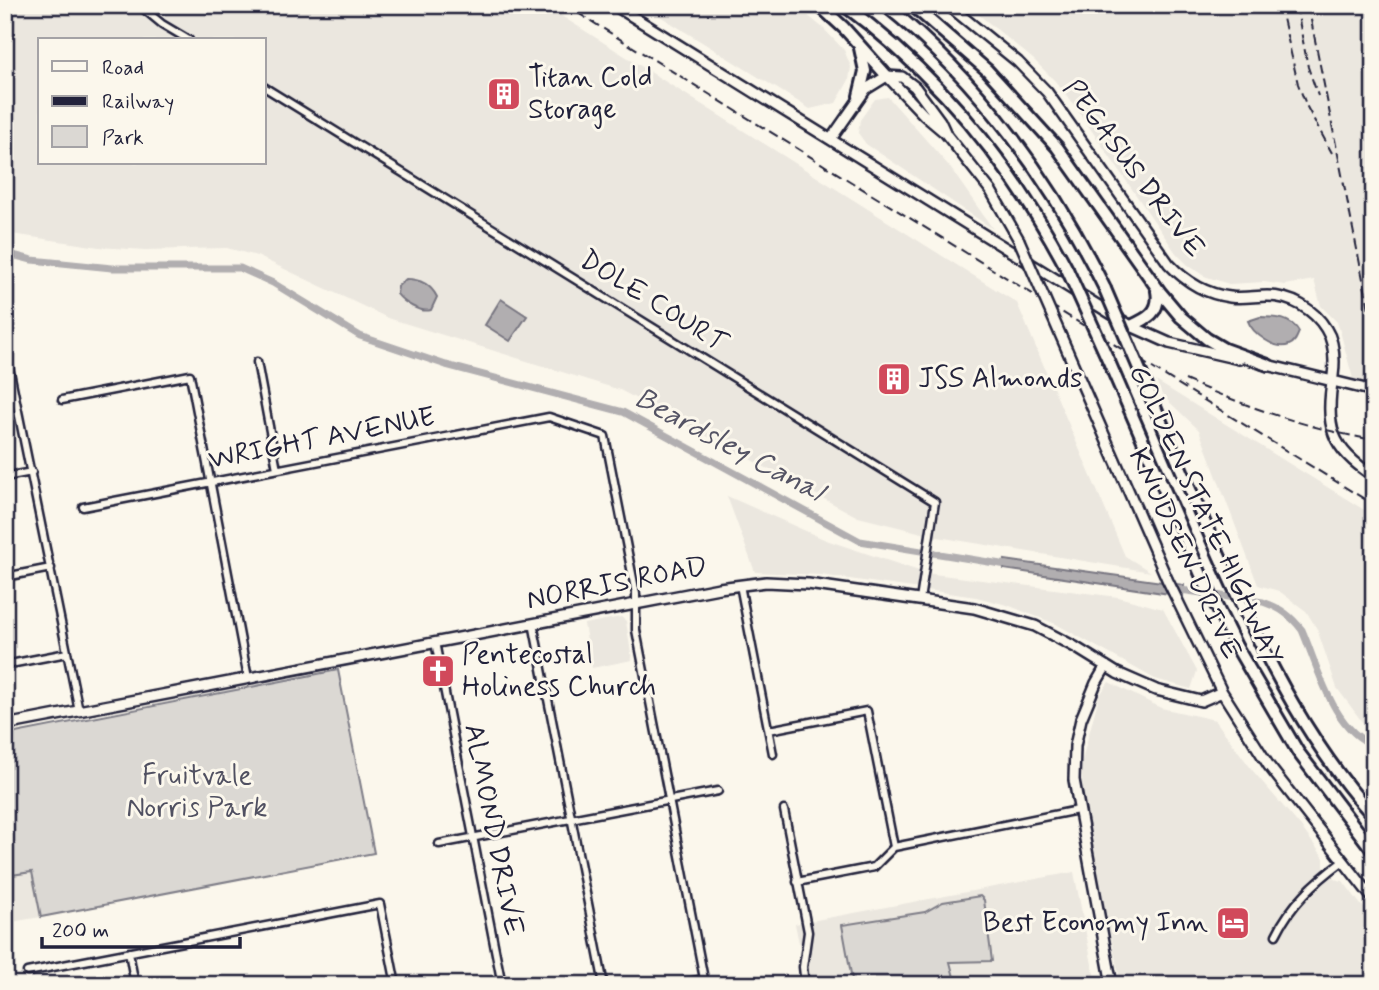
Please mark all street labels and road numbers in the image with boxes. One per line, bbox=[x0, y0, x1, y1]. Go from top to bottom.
street label: PEGASUS DRIVE bbox=[1054, 72, 1212, 266]
street label: DOLE COURT bbox=[572, 242, 735, 363]
street label: GOLDEN STATE HIGHWAY bbox=[1119, 359, 1291, 671]
street label: WRIGHT AVENUE bbox=[205, 399, 439, 479]
street label: KNUDSEN DRIVE bbox=[1119, 442, 1249, 666]
street label: NORRIS ROAD bbox=[523, 548, 711, 620]
street label: ALMOND DRIVE bbox=[454, 721, 532, 939]

